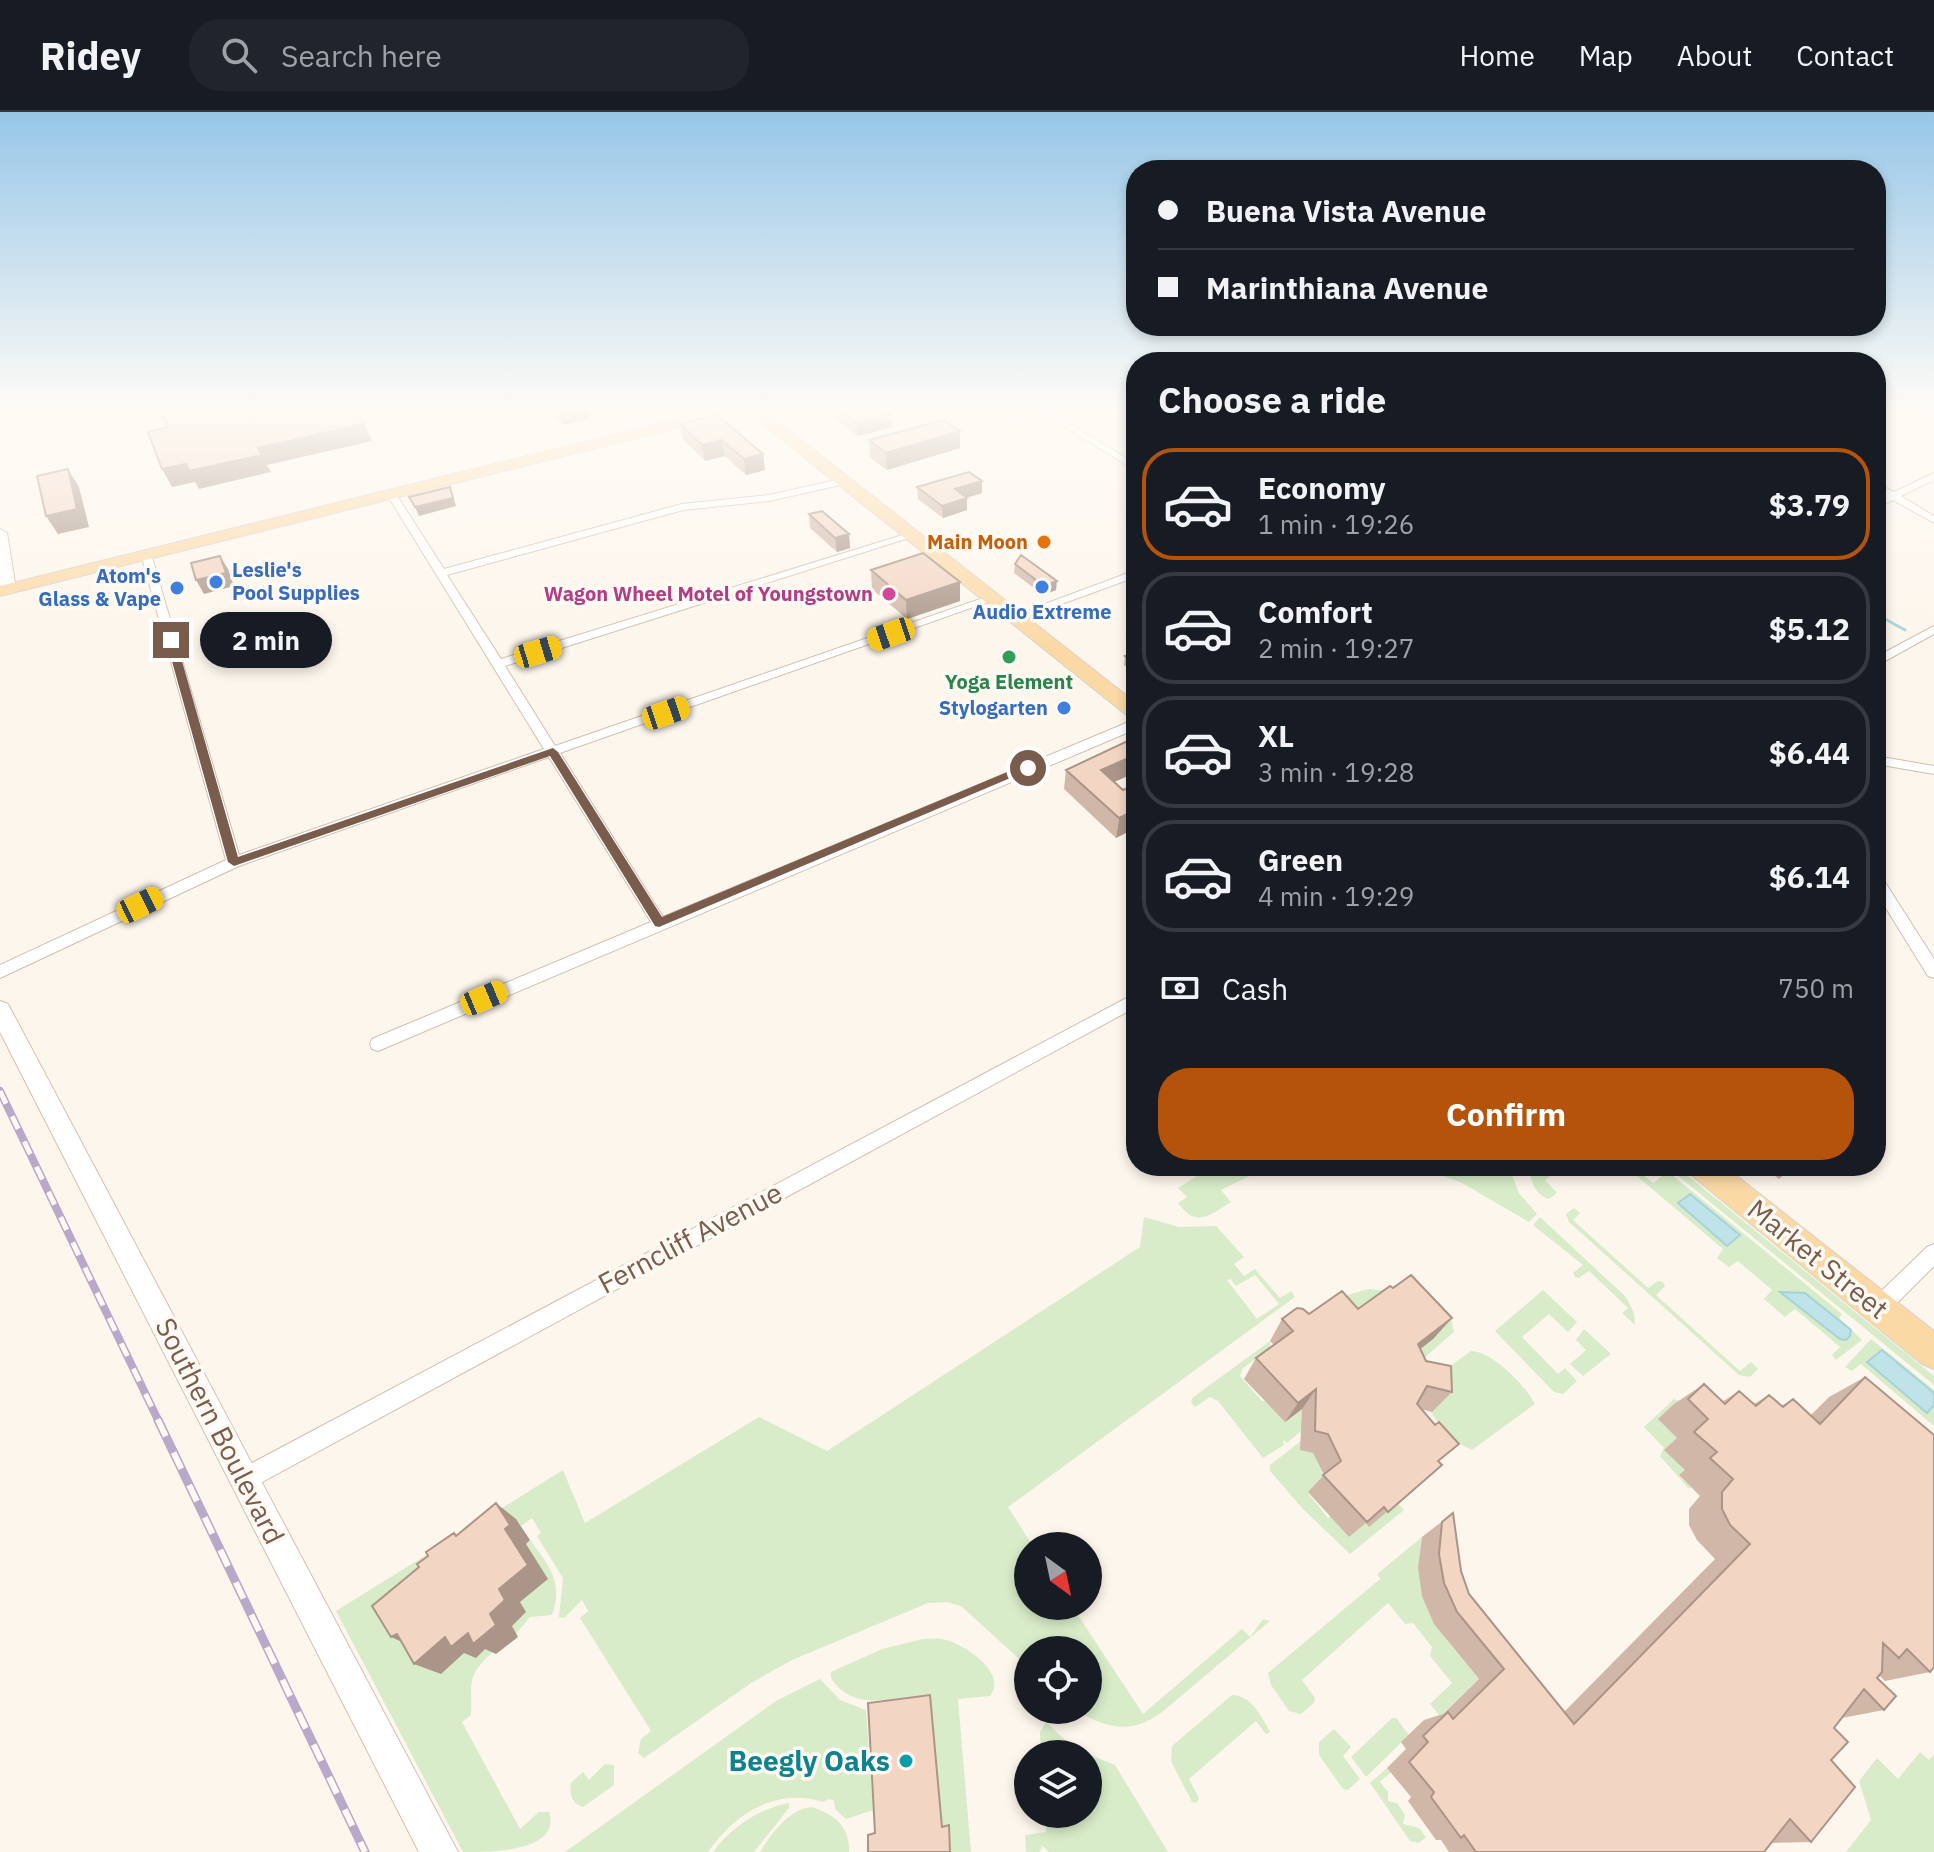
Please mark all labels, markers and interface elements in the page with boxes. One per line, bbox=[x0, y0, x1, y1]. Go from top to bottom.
search box bbox=[189, 19, 749, 91]
text: Ridey bbox=[40, 31, 141, 80]
icon: search bbox=[217, 33, 261, 77]
text: Search here bbox=[281, 36, 442, 75]
text: Home bbox=[1459, 37, 1535, 74]
text: Map bbox=[1579, 37, 1633, 74]
text: About bbox=[1677, 37, 1752, 74]
text: Contact bbox=[1796, 37, 1894, 74]
text: Buena Vista Avenue bbox=[1206, 191, 1486, 230]
text: Marinthiana Avenue bbox=[1206, 268, 1488, 307]
text: Choose a ride bbox=[1158, 376, 1386, 423]
icon: car bbox=[1162, 468, 1234, 540]
text: Economy bbox=[1258, 468, 1386, 507]
text: $3.79 bbox=[1769, 485, 1850, 524]
text: 1 min · 19:26 bbox=[1258, 507, 1414, 541]
place label: Main Moon bbox=[927, 528, 1028, 555]
marker: Main Moon bbox=[1035, 533, 1053, 551]
place label: Leslie's Pool Supplies bbox=[232, 556, 360, 606]
place label: Atom's Glass & Vape bbox=[38, 562, 161, 612]
marker: Leslie's Pool Supplies bbox=[207, 573, 225, 591]
marker: Audio Extreme bbox=[1033, 578, 1051, 596]
marker: Atom's Glass & Vape bbox=[168, 579, 186, 597]
place label: Wagon Wheel Motel of Youngstown bbox=[544, 580, 873, 607]
marker: Wagon Wheel Motel of Youngstown bbox=[880, 585, 898, 603]
icon: car bbox=[1162, 592, 1234, 664]
text: Comfort bbox=[1258, 592, 1373, 631]
place label: Audio Extreme bbox=[973, 598, 1111, 625]
text: $5.12 bbox=[1769, 609, 1850, 648]
callout: 2 min bbox=[199, 612, 331, 668]
car bbox=[864, 615, 918, 653]
route end bbox=[153, 622, 189, 658]
text: 2 min bbox=[232, 623, 300, 657]
text: 2 min · 19:27 bbox=[1258, 631, 1414, 665]
car bbox=[512, 634, 564, 670]
marker: Yoga Element bbox=[1000, 648, 1018, 666]
place label: Yoga Element bbox=[945, 668, 1073, 695]
car bbox=[639, 694, 693, 732]
place label: Stylogarten bbox=[939, 694, 1048, 721]
marker: Stylogarten bbox=[1055, 699, 1073, 717]
icon: car bbox=[1162, 716, 1234, 788]
text: XL bbox=[1258, 716, 1294, 755]
text: $6.44 bbox=[1769, 733, 1850, 772]
route start bbox=[1010, 750, 1046, 786]
text: 3 min · 19:28 bbox=[1258, 755, 1414, 789]
icon: car bbox=[1162, 840, 1234, 912]
text: Green bbox=[1258, 840, 1343, 879]
text: $6.14 bbox=[1769, 857, 1850, 896]
text: 4 min · 19:29 bbox=[1258, 879, 1414, 913]
car bbox=[113, 884, 167, 926]
icon: cash bbox=[1158, 966, 1202, 1010]
text: Cash bbox=[1222, 969, 1288, 1008]
text: 750 m bbox=[1778, 971, 1854, 1005]
car bbox=[457, 978, 511, 1018]
button: Confirm bbox=[1158, 1068, 1854, 1160]
street label: Ferncliff Avenue bbox=[591, 1173, 788, 1302]
street label: Market Street bbox=[1740, 1190, 1896, 1327]
street label: Southern Boulevard bbox=[147, 1311, 293, 1550]
north arrow bbox=[1014, 1532, 1102, 1620]
map controls bbox=[1014, 1532, 1102, 1828]
button: locate bbox=[1014, 1636, 1102, 1724]
button: layers bbox=[1014, 1740, 1102, 1828]
place label: Beegly Oaks bbox=[729, 1742, 890, 1779]
marker: Beegly Oaks bbox=[897, 1752, 915, 1770]

